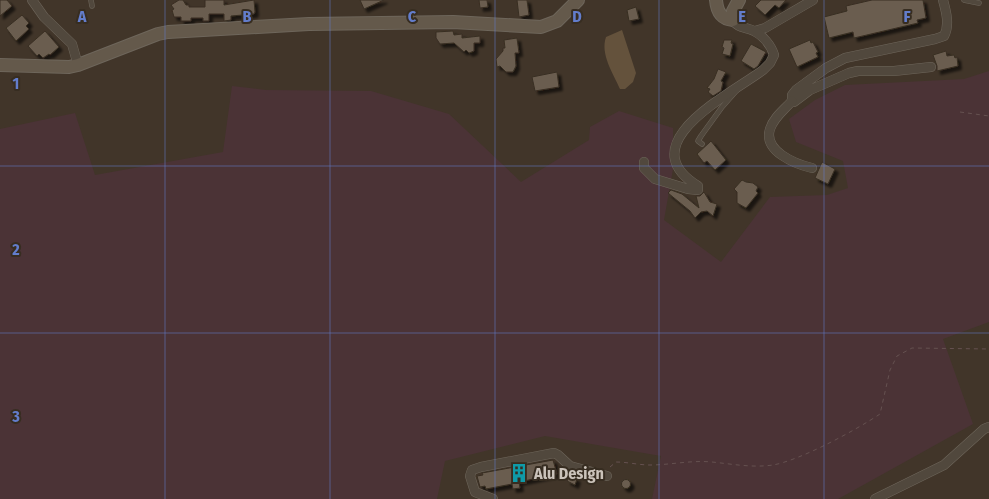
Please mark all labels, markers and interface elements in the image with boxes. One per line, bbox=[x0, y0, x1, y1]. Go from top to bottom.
text: A bbox=[77, 7, 87, 26]
text: B bbox=[243, 7, 252, 26]
text: C bbox=[408, 7, 417, 26]
text: D bbox=[572, 7, 582, 26]
text: E bbox=[738, 7, 746, 26]
text: F bbox=[903, 7, 911, 26]
text: 1 bbox=[13, 74, 19, 93]
text: 2 bbox=[11, 240, 20, 259]
text: 3 bbox=[11, 407, 20, 426]
building icon: Alu Design bbox=[508, 462, 530, 484]
place label: Alu Design bbox=[533, 464, 604, 483]

